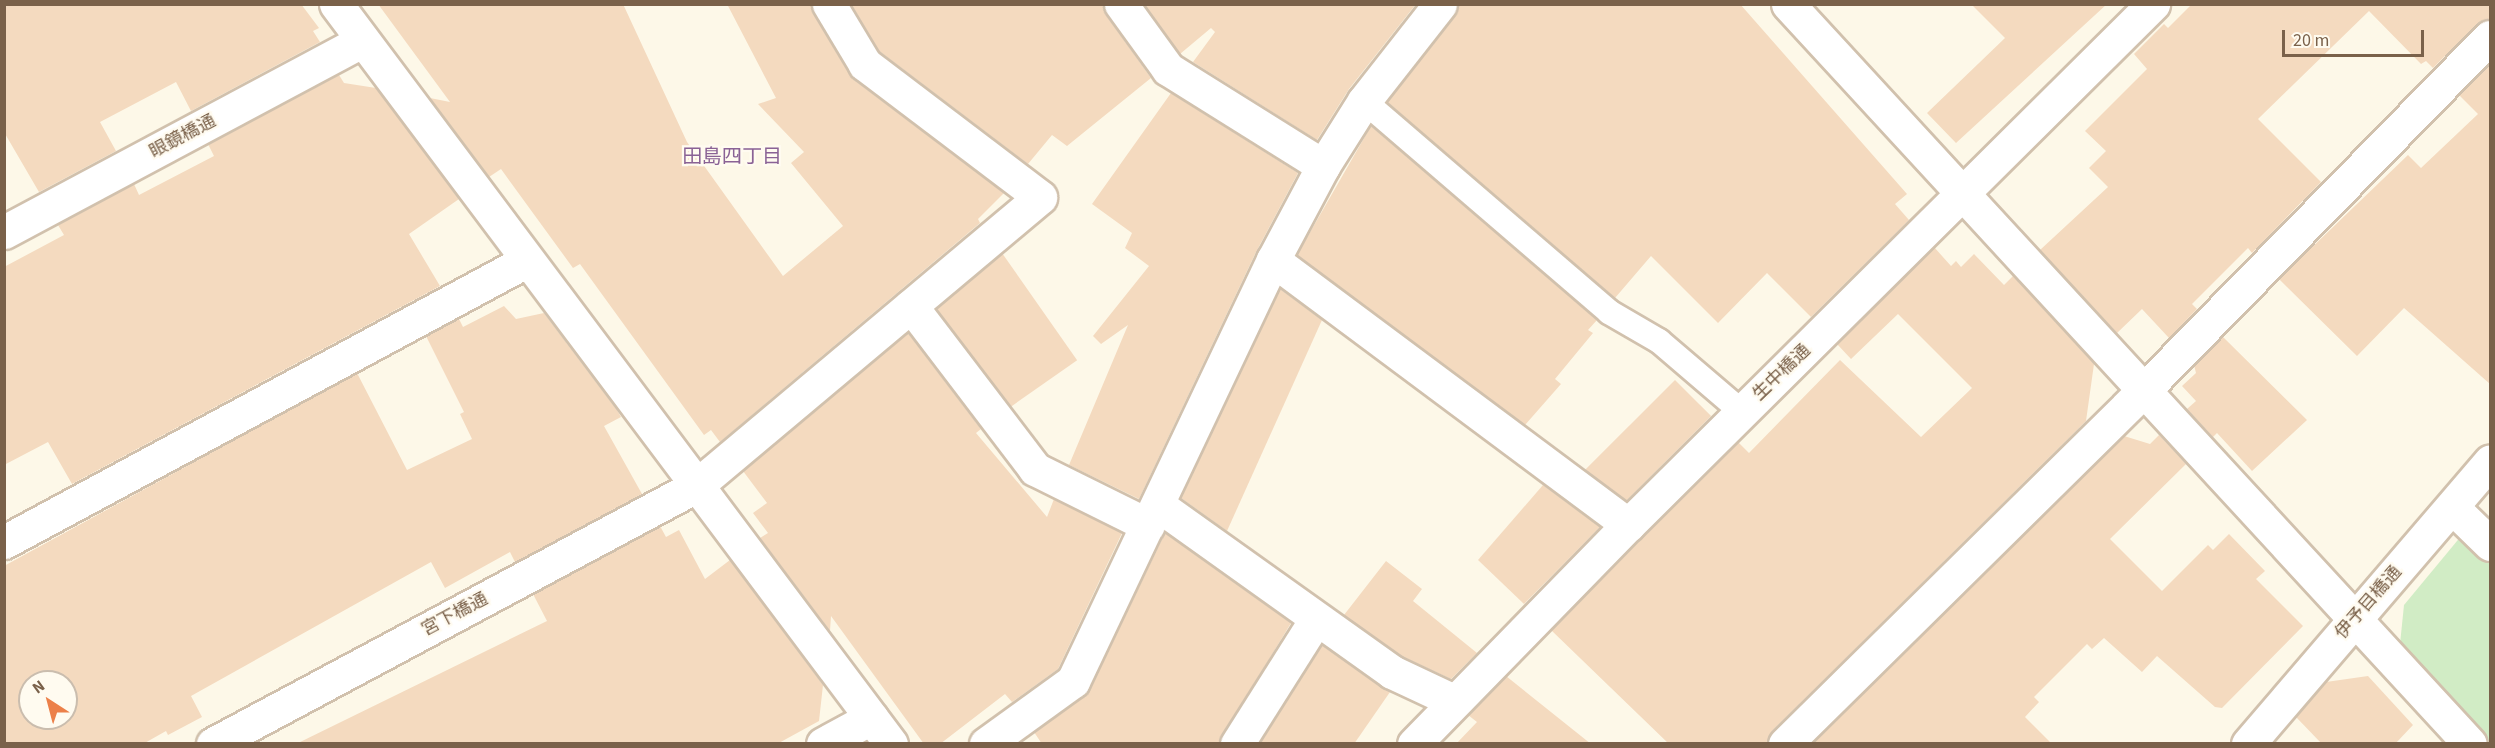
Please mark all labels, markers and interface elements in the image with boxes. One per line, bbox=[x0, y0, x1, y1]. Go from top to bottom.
scale bar bbox=[2285, 18, 2428, 56]
text: 20 m bbox=[2293, 28, 2329, 53]
street label: 眼鏡橋通 bbox=[146, 111, 220, 163]
district label: 田島四丁目 bbox=[682, 145, 782, 169]
street label: 生中橋通 bbox=[1749, 340, 1815, 406]
street label: 伊予目橋通 bbox=[2331, 562, 2407, 644]
street label: 宮下橋通 bbox=[418, 589, 492, 641]
north arrow bbox=[18, 670, 78, 730]
text: N bbox=[28, 675, 49, 699]

